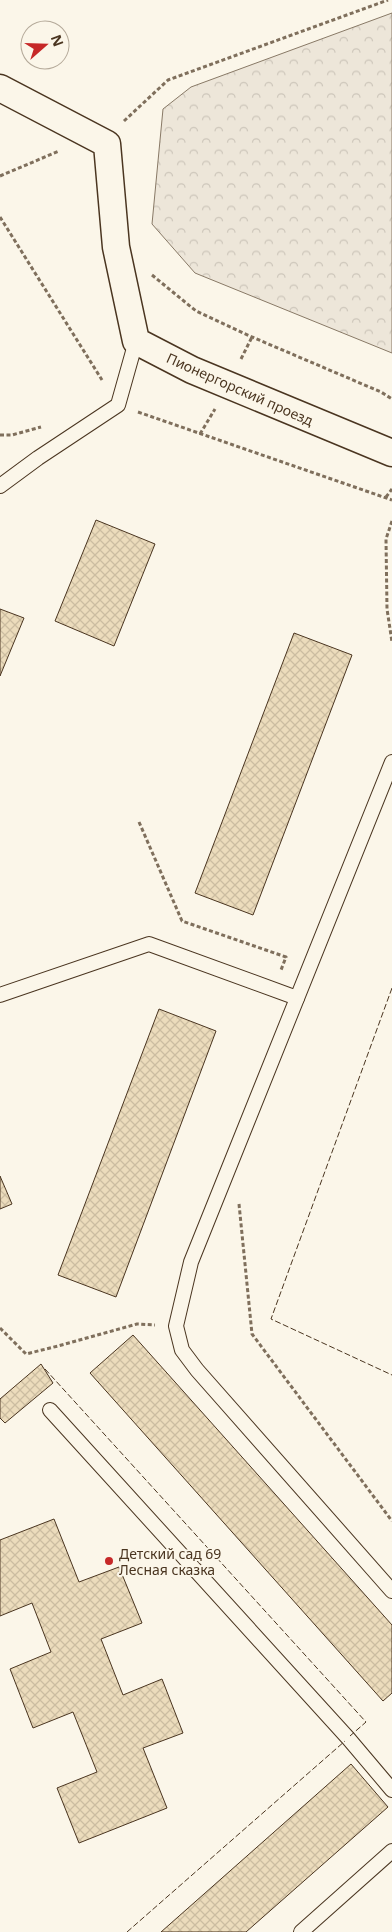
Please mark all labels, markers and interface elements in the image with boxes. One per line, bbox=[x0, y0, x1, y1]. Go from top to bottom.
north arrow bbox=[20, 20, 70, 70]
text: N bbox=[47, 32, 69, 49]
street label: Пионергорский проезд bbox=[164, 348, 317, 430]
place label: Детский сад 69 Лесная сказка bbox=[119, 1544, 221, 1579]
marker: Детский сад 69 Лесная сказка bbox=[103, 1555, 115, 1567]

